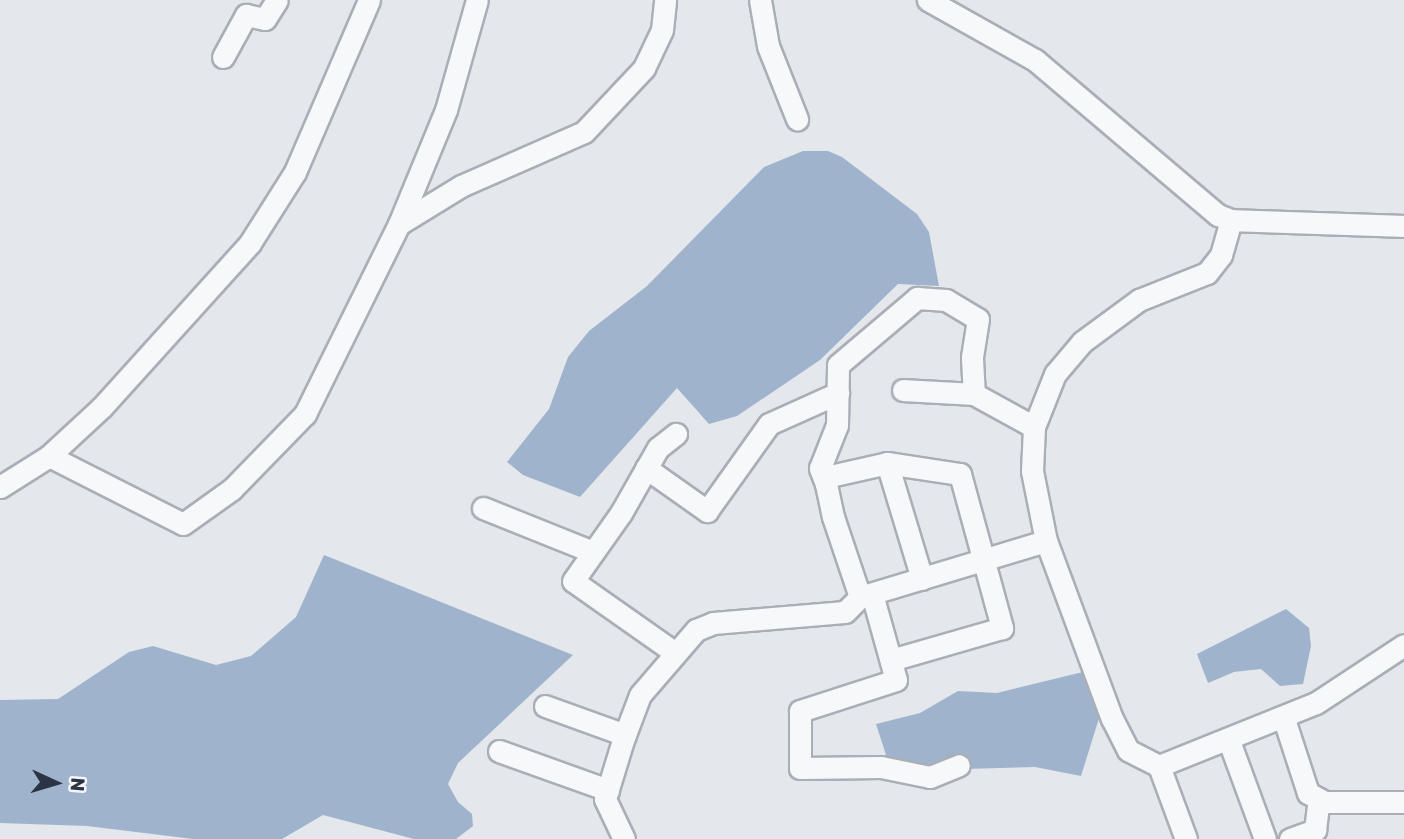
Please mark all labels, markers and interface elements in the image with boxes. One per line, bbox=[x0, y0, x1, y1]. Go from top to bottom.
north arrow bbox=[21, 748, 91, 818]
text: N bbox=[65, 777, 89, 792]

